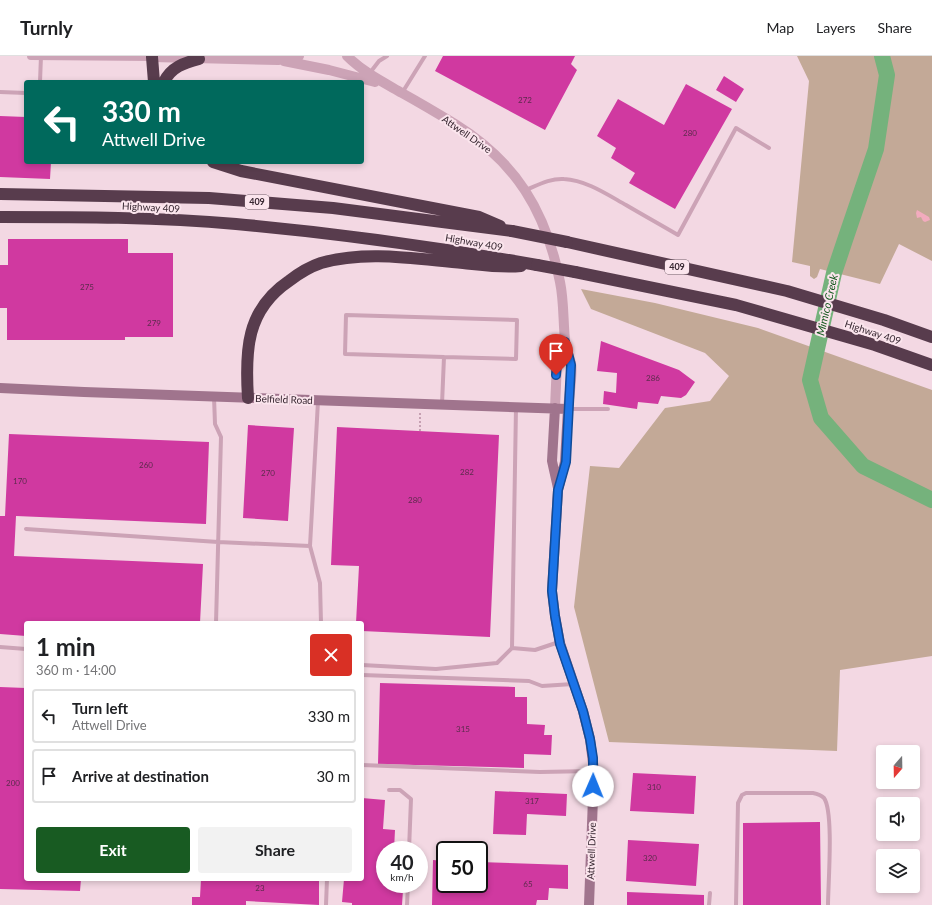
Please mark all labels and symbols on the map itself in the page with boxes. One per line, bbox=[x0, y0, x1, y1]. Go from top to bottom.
house number: 272 bbox=[518, 95, 532, 105]
street label: Attwell Drive bbox=[440, 113, 494, 155]
house number: 280 bbox=[683, 128, 697, 138]
road number: 409 bbox=[245, 195, 269, 209]
street label: Highway 409 bbox=[122, 199, 181, 215]
street label: Highway 409 bbox=[444, 231, 504, 253]
road number: 409 bbox=[665, 260, 689, 274]
water label: Mimico Creek bbox=[813, 272, 840, 337]
house number: 275 bbox=[80, 282, 94, 292]
street label: Highway 409 bbox=[843, 317, 903, 347]
house number: 279 bbox=[147, 318, 161, 328]
pin bbox=[539, 334, 573, 375]
house number: 286 bbox=[646, 373, 660, 383]
street label: Belfield Road bbox=[255, 392, 313, 406]
house number: 260 bbox=[139, 460, 153, 470]
house number: 282 bbox=[460, 467, 474, 477]
house number: 270 bbox=[261, 468, 275, 478]
house number: 170 bbox=[13, 476, 27, 486]
house number: 280 bbox=[408, 495, 422, 505]
house number: 315 bbox=[456, 724, 470, 734]
north arrow bbox=[876, 745, 920, 789]
position arrow bbox=[572, 765, 614, 807]
house number: 200 bbox=[6, 778, 20, 788]
house number: 310 bbox=[647, 782, 661, 792]
house number: 317 bbox=[525, 796, 539, 806]
street label: Attwell Drive bbox=[584, 822, 598, 880]
speed limit sign: 50 bbox=[436, 841, 488, 893]
house number: 320 bbox=[643, 853, 657, 863]
house number: 65 bbox=[523, 879, 533, 889]
house number: 23 bbox=[255, 883, 265, 893]

